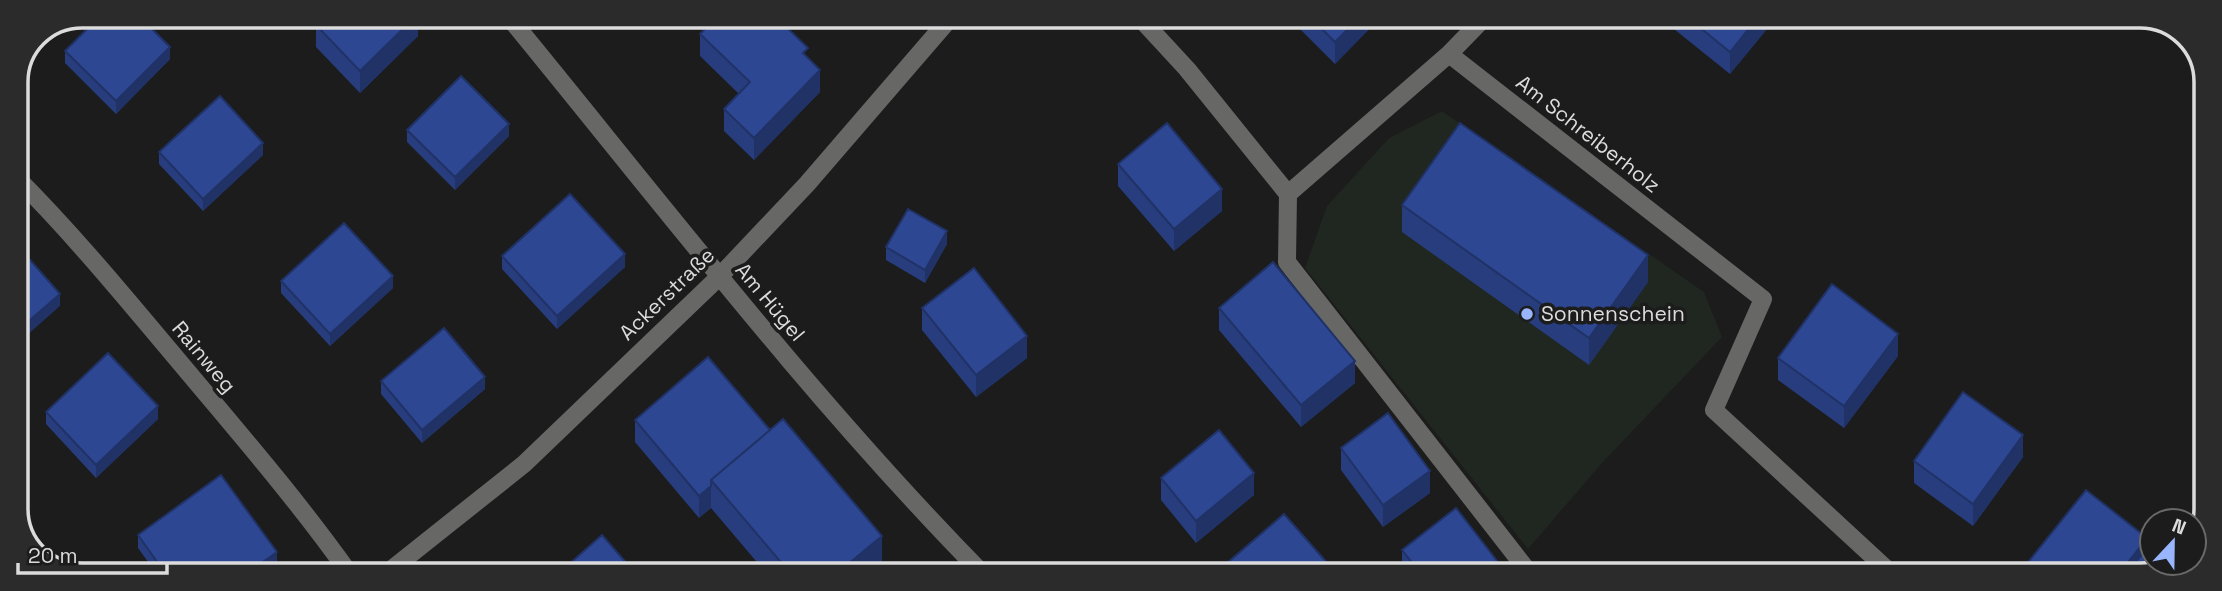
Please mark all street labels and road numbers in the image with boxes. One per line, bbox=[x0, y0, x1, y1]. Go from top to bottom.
street label: Am Schreiberholz bbox=[1511, 69, 1666, 198]
street label: Ackerstraße bbox=[613, 241, 720, 346]
street label: Am Hügel bbox=[730, 257, 811, 347]
street label: Rainweg bbox=[166, 315, 242, 398]

